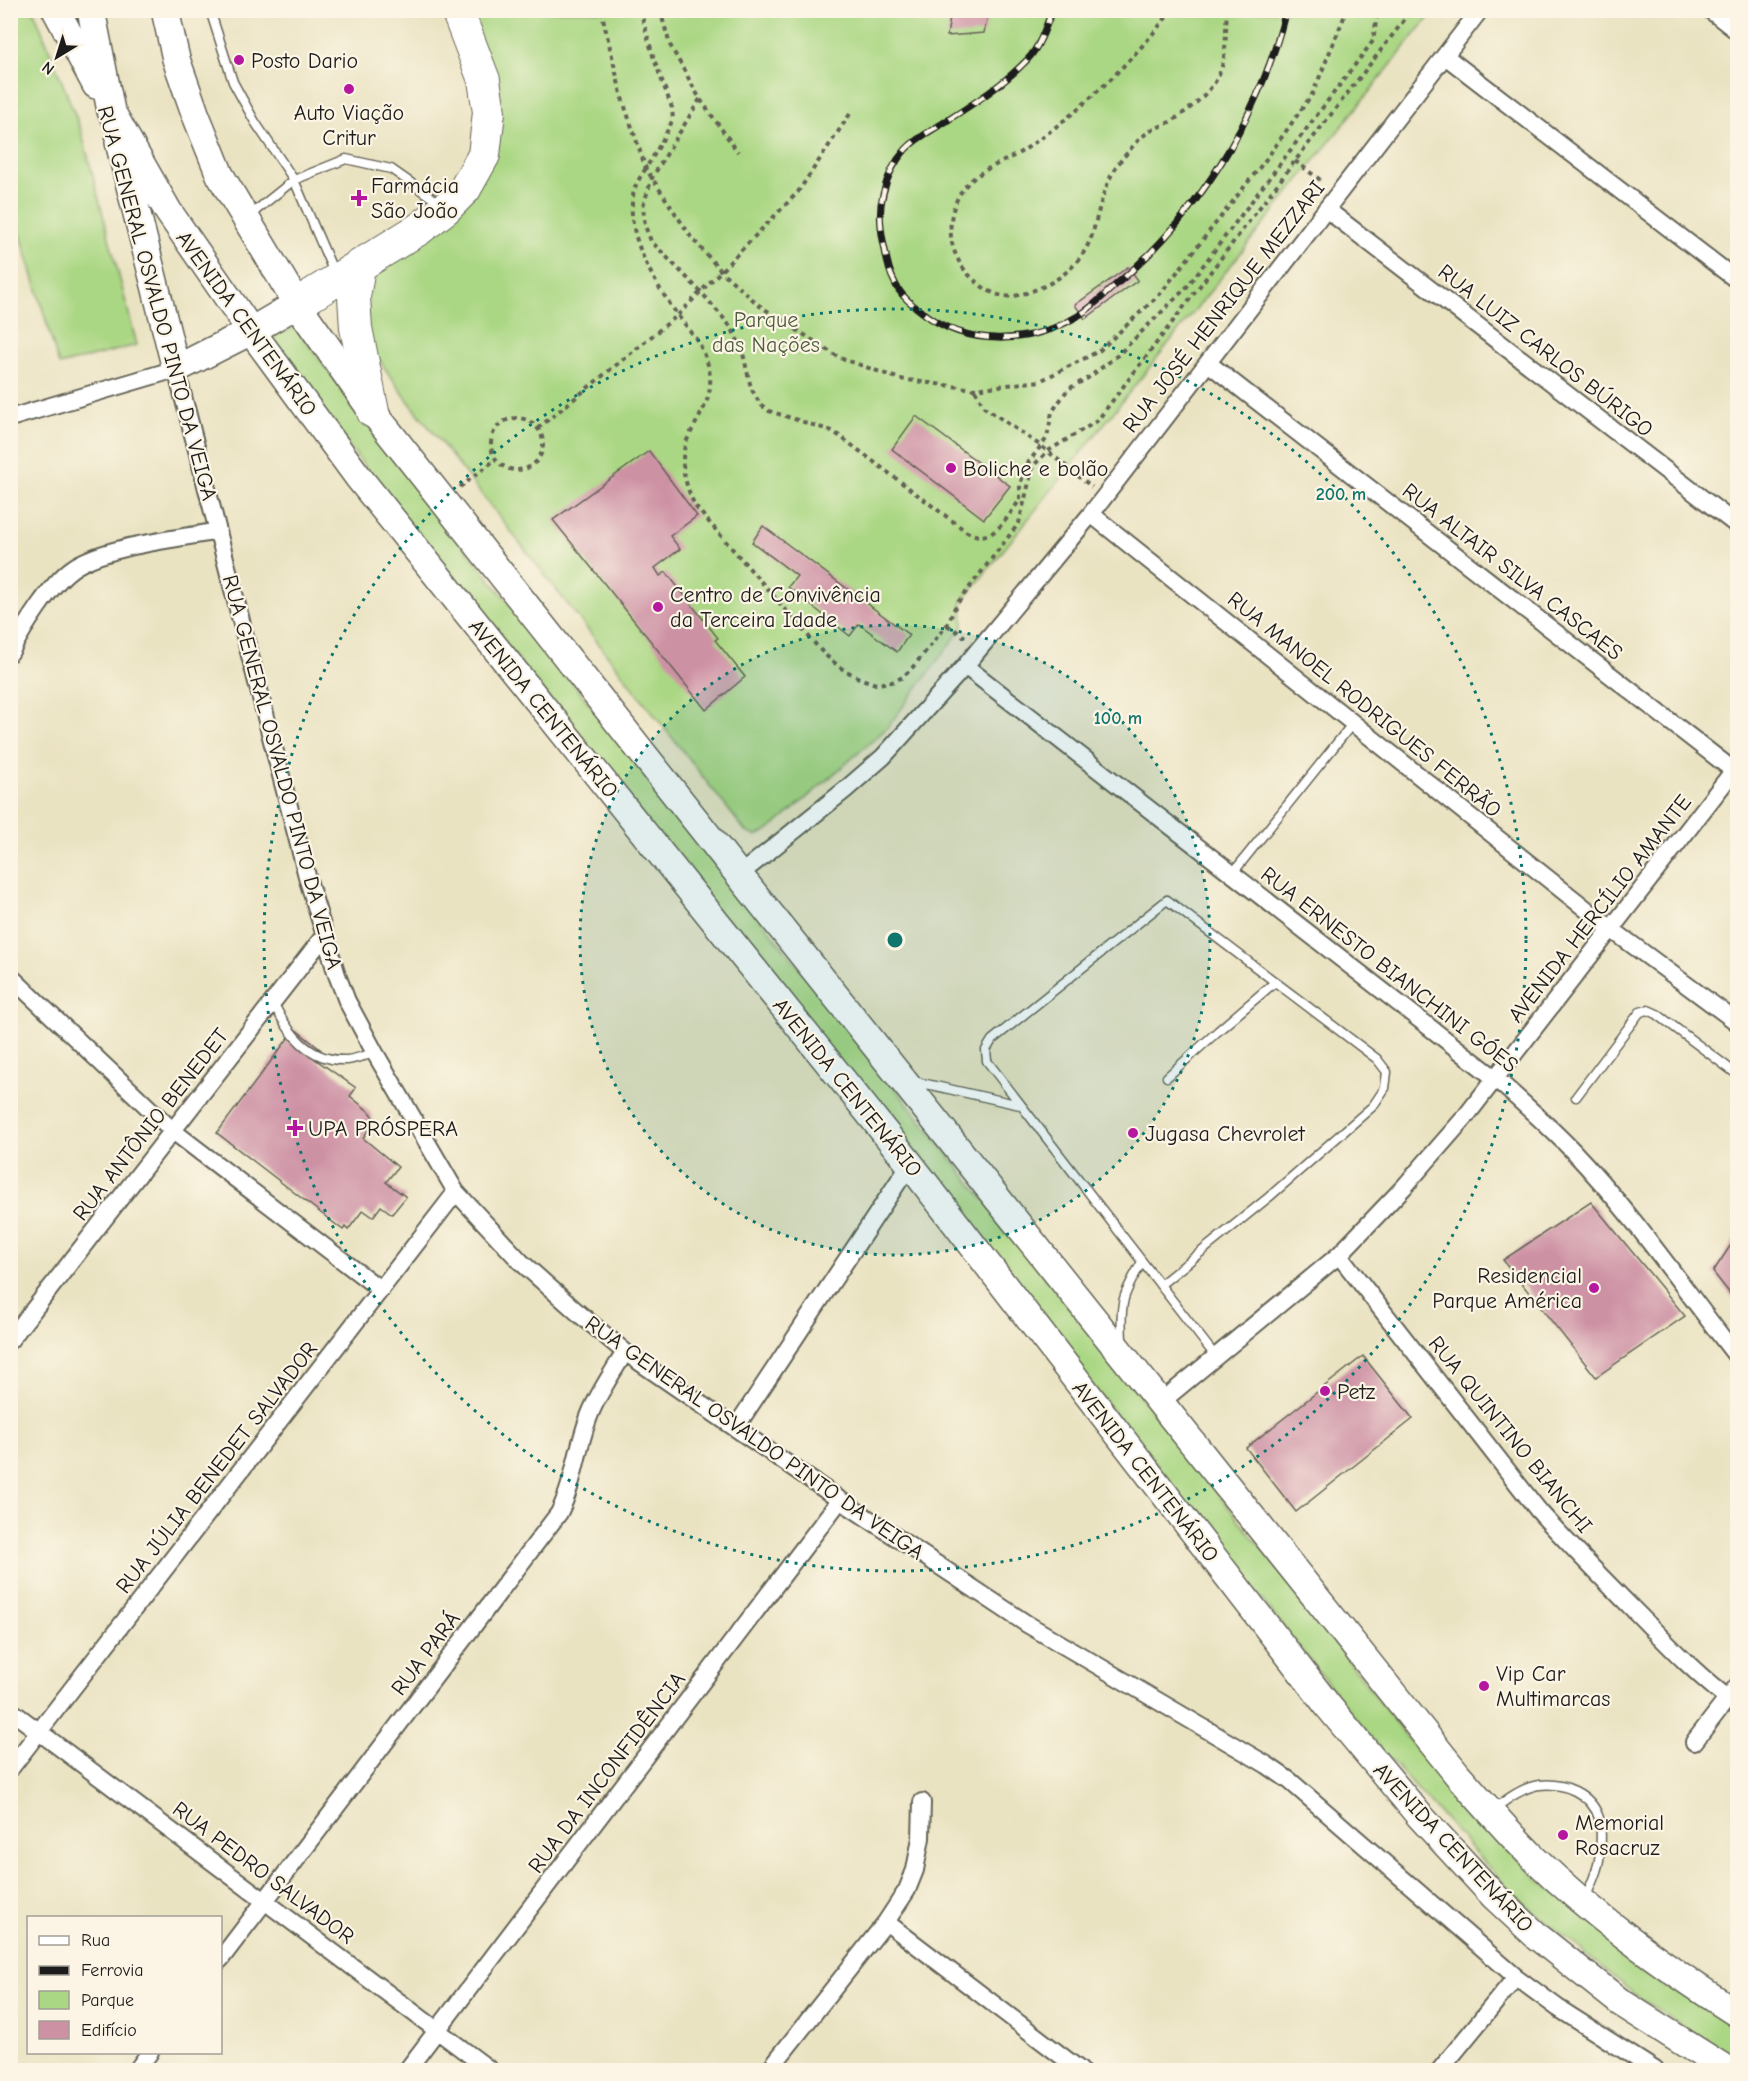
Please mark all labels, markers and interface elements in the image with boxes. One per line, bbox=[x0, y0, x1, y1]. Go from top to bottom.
north arrow bbox=[27, 27, 87, 87]
place label: Posto Dario bbox=[251, 48, 358, 74]
marker: Posto Dario bbox=[232, 53, 246, 67]
text: N bbox=[39, 58, 58, 78]
marker: Auto Viação Critur bbox=[342, 82, 356, 96]
place label: Auto Viação Critur bbox=[294, 100, 404, 151]
street label: RUA GENERAL OSVALDO PINTO DA VEIGA bbox=[92, 103, 222, 504]
place label: Farmácia São João bbox=[371, 173, 459, 224]
street label: RUA JOSÉ HENRIQUE MEZZARI bbox=[1117, 175, 1330, 438]
marker: Farmácia São João bbox=[352, 191, 366, 205]
street label: AVENIDA CENTENÁRIO bbox=[170, 226, 322, 421]
street label: RUA LUIZ CARLOS BÚRIGO bbox=[1433, 259, 1658, 443]
park label: Parque das Nações bbox=[712, 307, 820, 358]
place label: Boliche e bolão bbox=[963, 456, 1108, 482]
marker: Boliche e bolão bbox=[944, 461, 958, 475]
street label: RUA ALTAIR SILVA CASCAES bbox=[1397, 478, 1628, 666]
text: 200 m bbox=[1316, 484, 1366, 505]
street label: RUA GENERAL OSVALDO PINTO DA VEIGA bbox=[217, 572, 347, 973]
place label: Centro de Convivência da Terceira Idade bbox=[670, 582, 881, 633]
street label: RUA MANOEL RODRIGUES FERRÃO bbox=[1222, 586, 1506, 823]
marker: Centro de Convivência da Terceira Idade bbox=[651, 600, 665, 614]
street label: AVENIDA CENTENÁRIO bbox=[463, 614, 623, 803]
text: 100 m bbox=[1094, 708, 1142, 729]
street label: AVENIDA HERCÍLIO AMANTE bbox=[1503, 789, 1697, 1028]
street label: RUA ERNESTO BIANCHINI GÓES bbox=[1256, 861, 1523, 1078]
centre of rings bbox=[885, 930, 905, 950]
street label: AVENIDA CENTENÁRIO bbox=[767, 993, 927, 1182]
street label: RUA ANTÔNIO BENEDET bbox=[68, 1023, 234, 1226]
place label: UPA PRÓSPERA bbox=[308, 1116, 458, 1142]
marker: UPA PRÓSPERA bbox=[286, 1119, 304, 1137]
place label: Jugasa Chevrolet bbox=[1145, 1121, 1305, 1147]
marker: Jugasa Chevrolet bbox=[1126, 1126, 1140, 1140]
place label: Residencial Parque América bbox=[1432, 1263, 1582, 1314]
marker: Residencial Parque América bbox=[1587, 1281, 1601, 1295]
street label: RUA GENERAL OSVALDO PINTO DA VEIGA bbox=[580, 1310, 929, 1565]
street label: RUA QUINTINO BIANCHI bbox=[1423, 1331, 1598, 1538]
street label: RUA JÚLIA BENEDET SALVADOR bbox=[110, 1337, 323, 1599]
street label: AVENIDA CENTENÁRIO bbox=[1066, 1376, 1224, 1567]
place label: Petz bbox=[1337, 1379, 1376, 1405]
marker: Petz bbox=[1318, 1384, 1332, 1398]
street label: RUA PARÁ bbox=[386, 1606, 466, 1701]
place label: Vip Car Multimarcas bbox=[1496, 1661, 1611, 1712]
street label: RUA DA INCONFIDÊNCIA bbox=[523, 1667, 691, 1878]
marker: Vip Car Multimarcas bbox=[1477, 1679, 1491, 1693]
street label: AVENIDA CENTENÁRIO bbox=[1368, 1757, 1539, 1938]
street label: RUA PEDRO SALVADOR bbox=[167, 1796, 359, 1950]
place label: Memorial Rosacruz bbox=[1575, 1810, 1664, 1861]
marker: Memorial Rosacruz bbox=[1556, 1828, 1570, 1842]
legend bbox=[27, 1916, 222, 2054]
text: Rua bbox=[81, 1930, 110, 1951]
text: Ferrovia bbox=[81, 1960, 144, 1981]
text: Parque bbox=[81, 1990, 134, 2011]
text: Edifício bbox=[81, 2020, 137, 2041]

